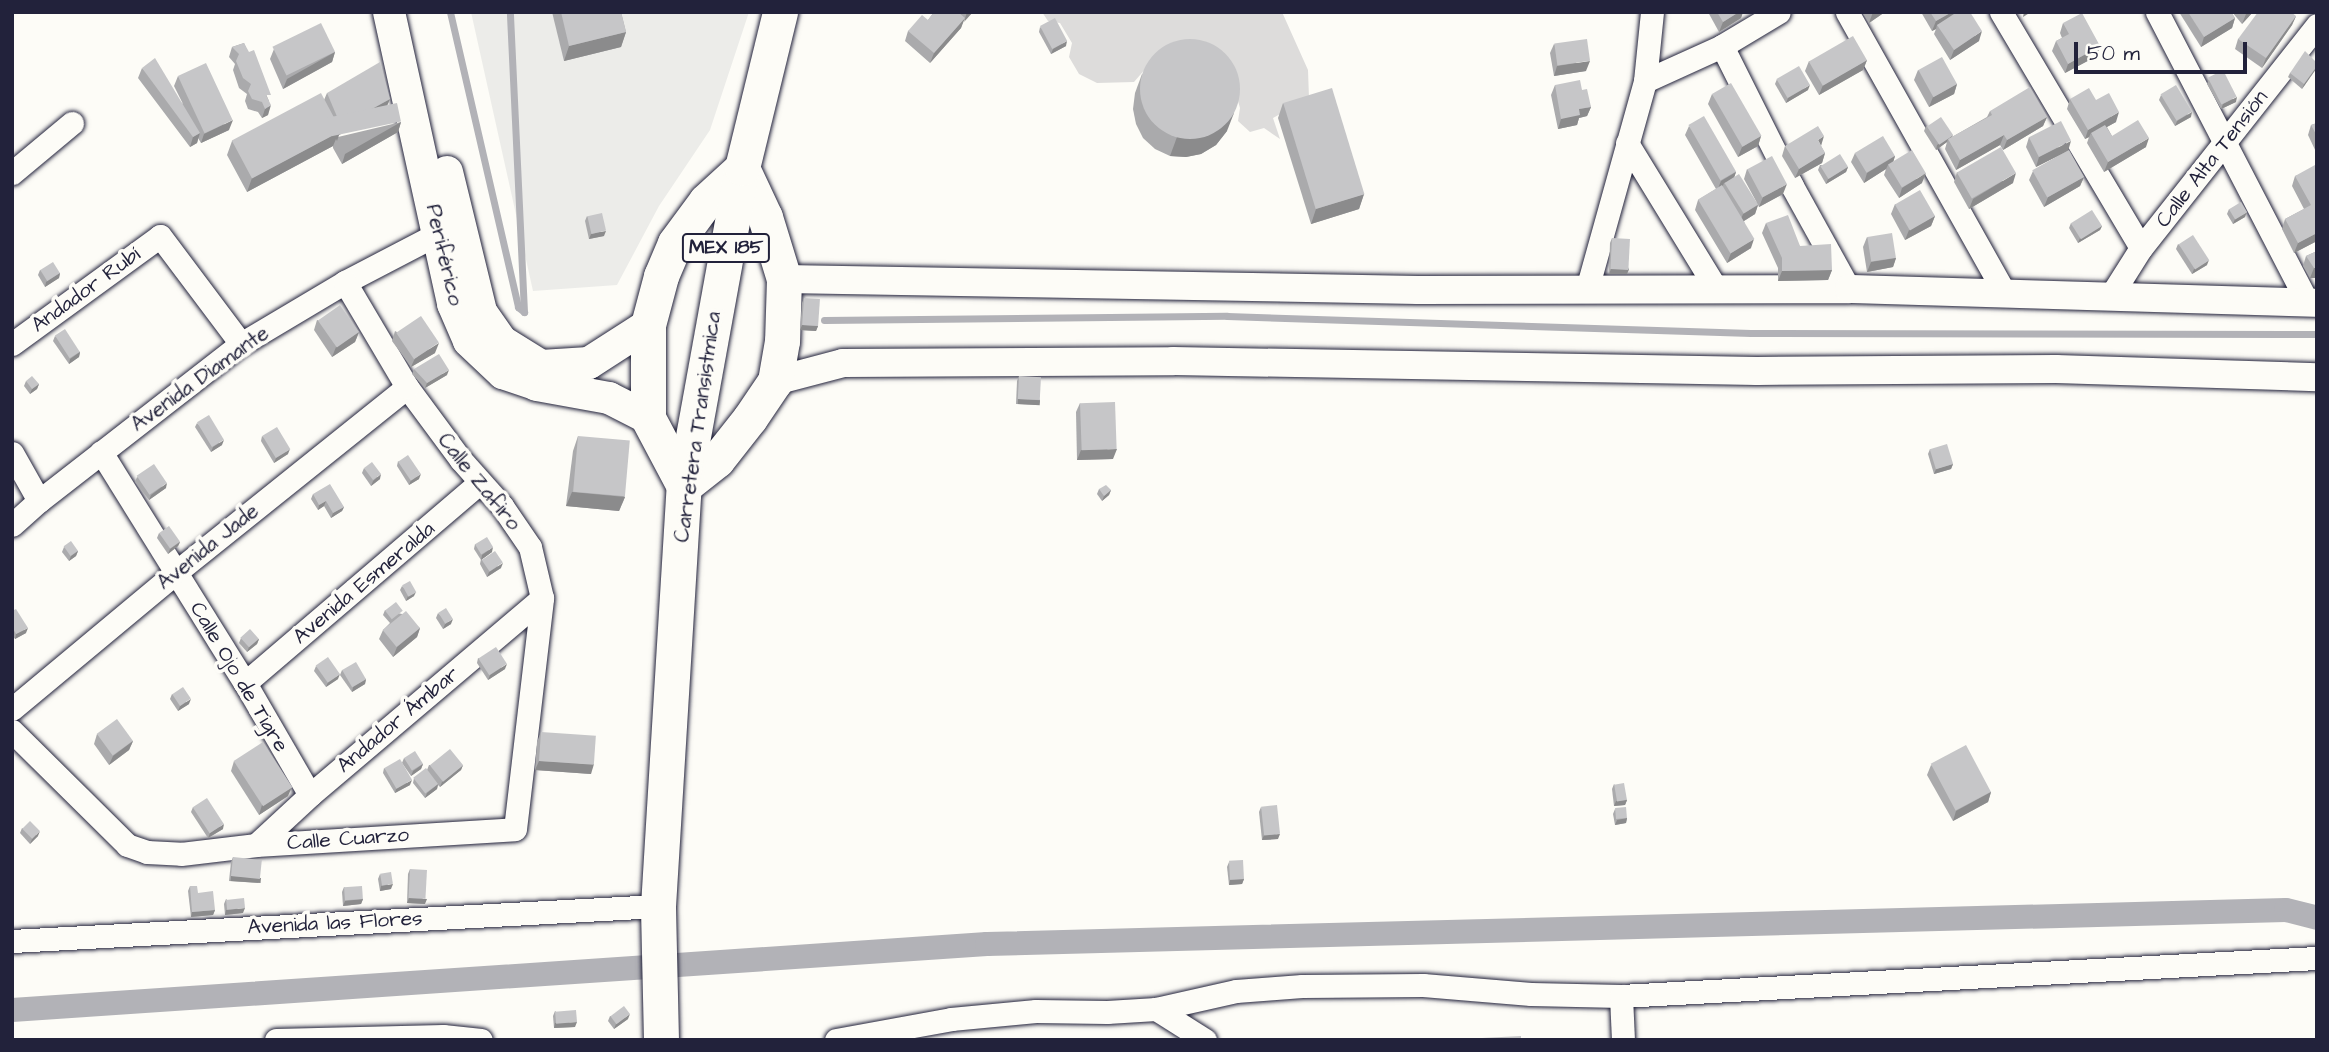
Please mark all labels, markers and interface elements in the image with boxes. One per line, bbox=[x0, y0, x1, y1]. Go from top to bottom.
scale bar bbox=[2077, 28, 2250, 72]
text: 50 m bbox=[2087, 39, 2140, 68]
street label: Calle Alta Tensión bbox=[2151, 85, 2273, 233]
street label: Periférico bbox=[420, 202, 468, 308]
road number: MEX 185 bbox=[680, 232, 772, 264]
street label: Andador Rubí bbox=[27, 242, 145, 338]
street label: Carretera Transistmica bbox=[669, 310, 727, 544]
street label: Avenida Diamante bbox=[126, 321, 274, 437]
street label: Calle Zafiro bbox=[432, 428, 526, 536]
street label: Avenida Jade bbox=[152, 498, 264, 596]
street label: Avenida Esmeralda bbox=[288, 516, 440, 650]
street label: Calle Ojo de Tigre bbox=[184, 597, 294, 757]
street label: Andador Ámbar bbox=[332, 662, 464, 778]
street label: Calle Cuarzo bbox=[286, 822, 410, 856]
street label: Avenida las Flores bbox=[247, 906, 423, 940]

